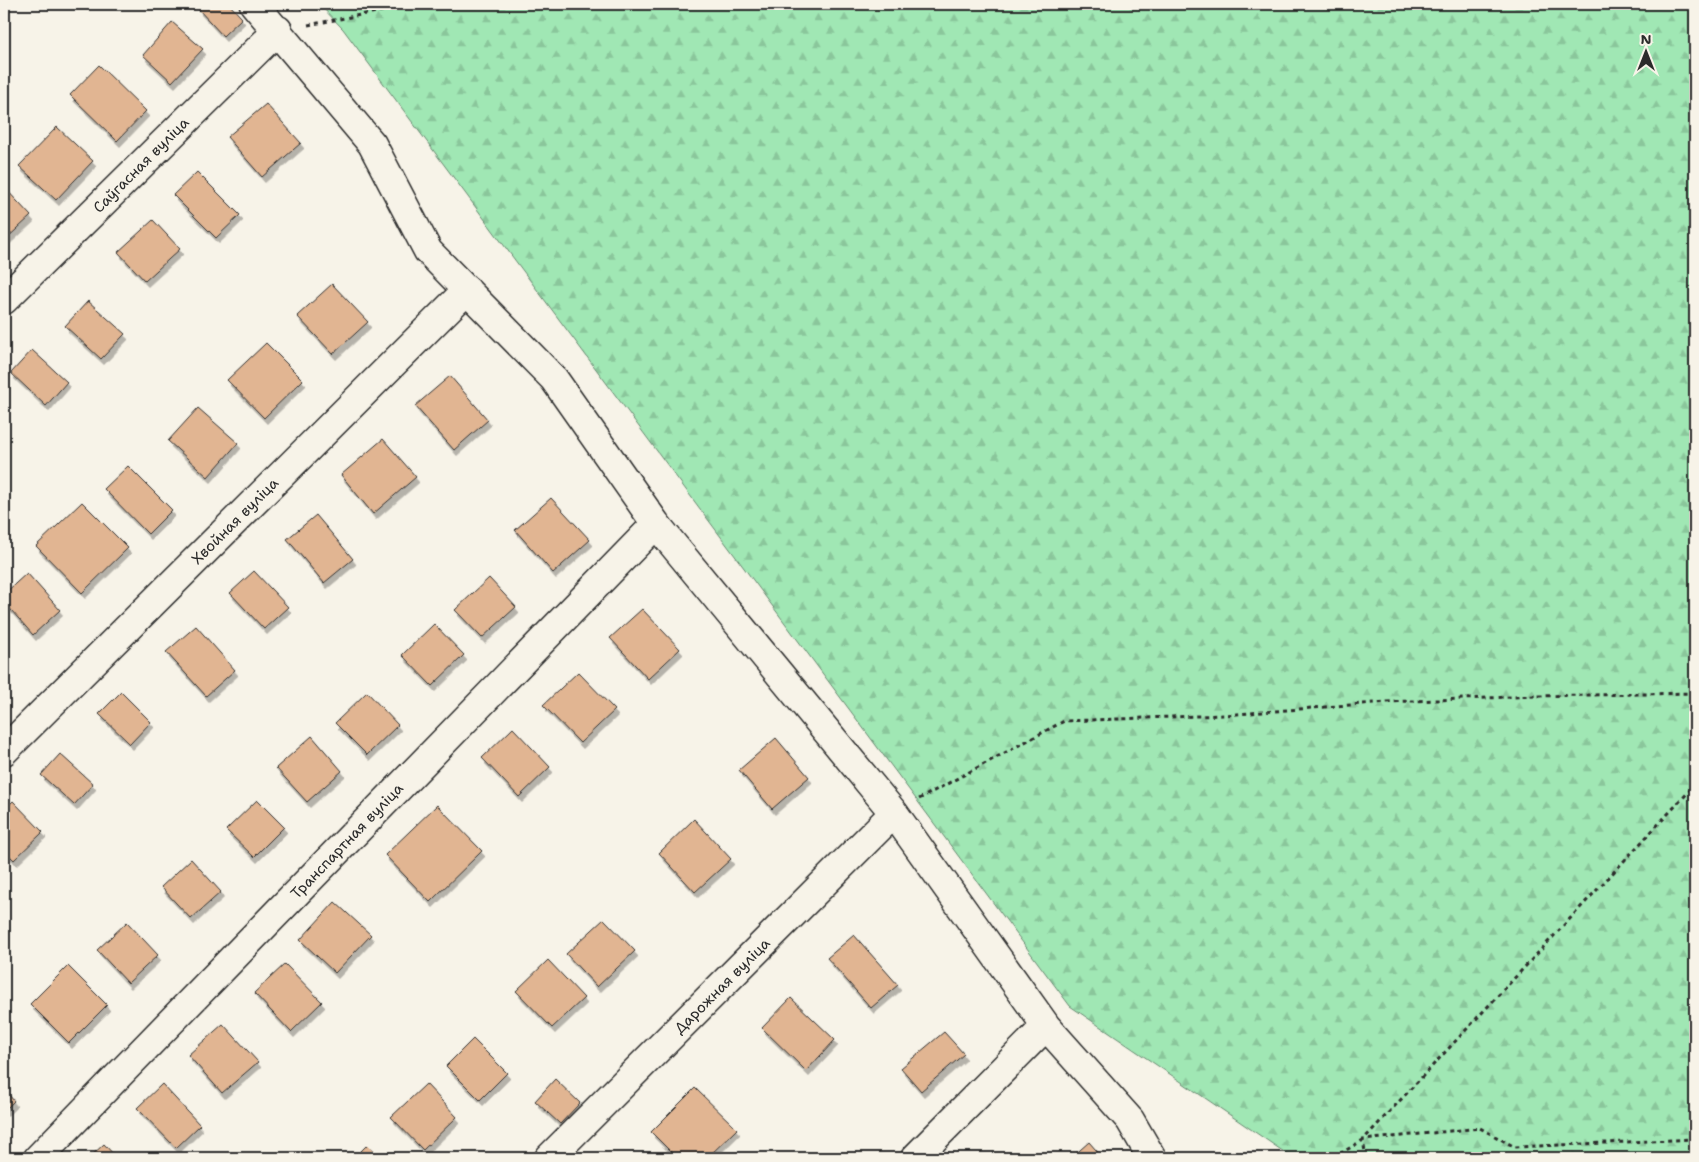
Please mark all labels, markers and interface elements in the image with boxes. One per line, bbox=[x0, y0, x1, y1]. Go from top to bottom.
north arrow bbox=[1622, 28, 1672, 78]
text: N bbox=[1640, 30, 1652, 48]
street label: Саўгасная вуліца bbox=[89, 112, 194, 217]
street label: Хвойная вуліца bbox=[187, 473, 283, 569]
street label: Транспартная вуліца bbox=[286, 778, 408, 903]
street label: Дарожная вуліца bbox=[670, 933, 775, 1038]

